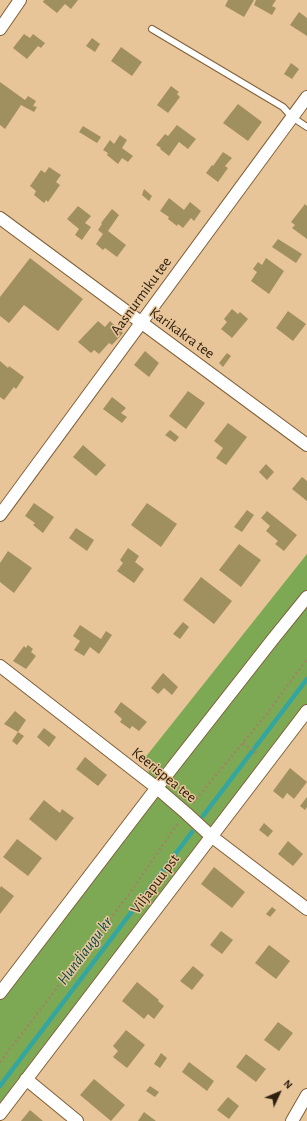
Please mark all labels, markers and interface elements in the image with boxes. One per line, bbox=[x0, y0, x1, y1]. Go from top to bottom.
street label: Aasnurmiku tee bbox=[107, 253, 175, 339]
street label: Karikakra tee bbox=[146, 303, 218, 363]
street label: Keerispea tee bbox=[128, 743, 200, 807]
street label: Viljapuu pst bbox=[127, 851, 183, 917]
water label: Hundiaugu kr bbox=[53, 913, 117, 989]
north arrow bbox=[259, 1073, 299, 1113]
text: N bbox=[281, 1078, 295, 1091]

